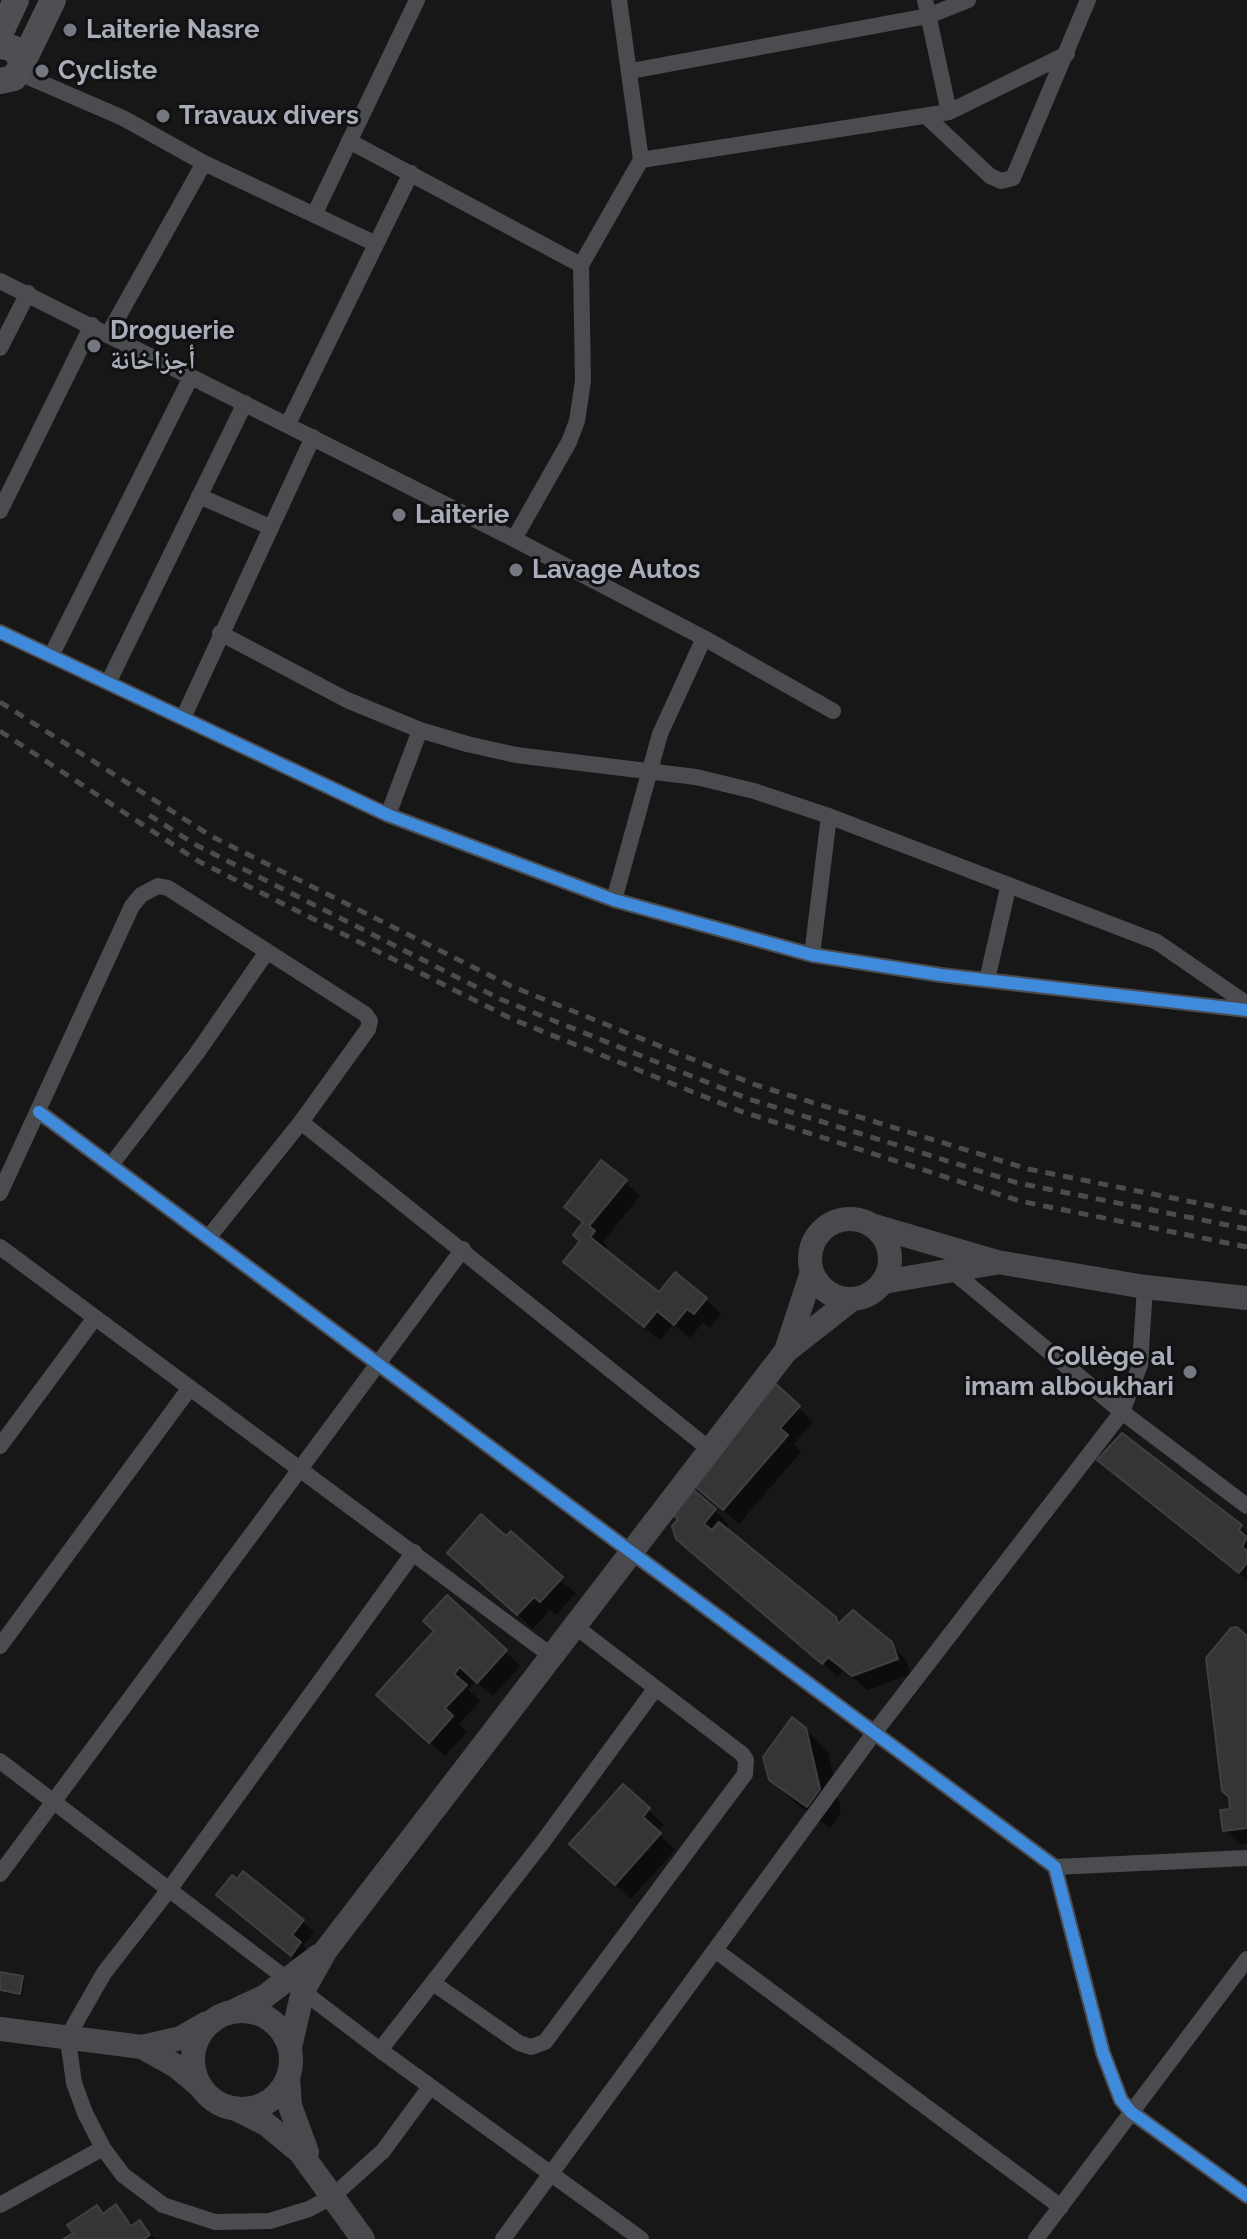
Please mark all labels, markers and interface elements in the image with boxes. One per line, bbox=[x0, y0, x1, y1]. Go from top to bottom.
place label: Laiterie Nasre bbox=[86, 14, 260, 46]
marker: Laiterie Nasre bbox=[61, 21, 79, 39]
place label: Cycliste bbox=[58, 55, 157, 87]
marker: Cycliste bbox=[33, 62, 51, 80]
place label: Travaux divers bbox=[179, 100, 359, 132]
marker: Travaux divers bbox=[154, 107, 172, 125]
place label: Droguerie أجزاخانة bbox=[110, 315, 235, 376]
marker: Droguerie أجزاخانة bbox=[85, 337, 103, 355]
place label: Laiterie bbox=[415, 499, 509, 531]
marker: Laiterie bbox=[390, 506, 408, 524]
place label: Lavage Autos bbox=[532, 554, 700, 586]
marker: Lavage Autos bbox=[507, 561, 525, 579]
place label: Collège al imam alboukhari bbox=[964, 1341, 1174, 1402]
marker: Collège al imam alboukhari bbox=[1181, 1363, 1199, 1381]

